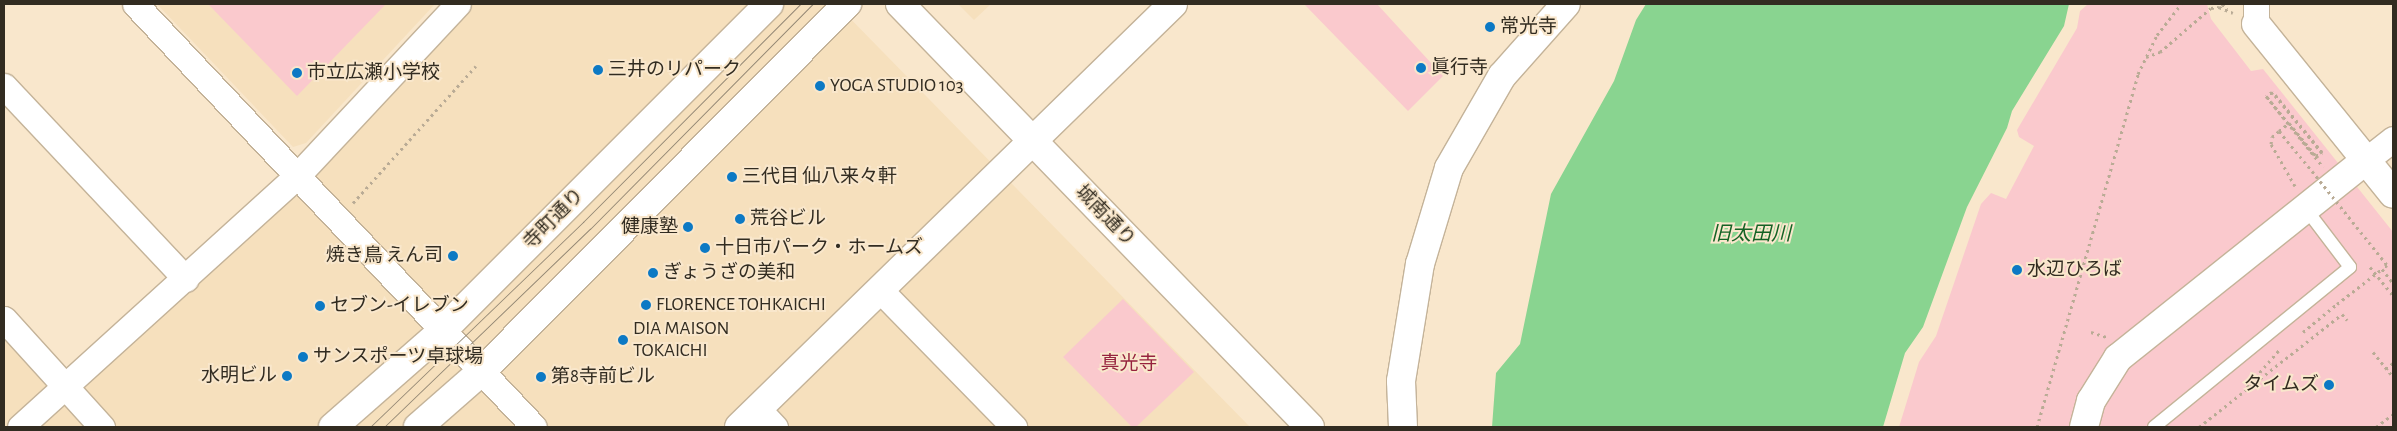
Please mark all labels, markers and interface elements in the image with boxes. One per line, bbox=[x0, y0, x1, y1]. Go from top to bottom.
place label: 常光寺 bbox=[1500, 16, 1557, 38]
marker: 常光寺 bbox=[1484, 21, 1496, 33]
place label: 眞行寺 bbox=[1431, 57, 1488, 79]
place label: 三井のリパーク bbox=[608, 59, 741, 81]
place label: 市立広瀬小学校 bbox=[307, 62, 440, 84]
marker: 眞行寺 bbox=[1415, 62, 1427, 74]
marker: 三井のリパーク bbox=[592, 64, 604, 76]
marker: 市立広瀬小学校 bbox=[291, 67, 303, 79]
place label: YOGA STUDIO 103 bbox=[830, 75, 963, 97]
marker: YOGA STUDIO 103 bbox=[814, 80, 826, 92]
place label: 三代目 仙八来々軒 bbox=[742, 166, 897, 188]
marker: 三代目 仙八来々軒 bbox=[726, 171, 738, 183]
street label: 城南通り bbox=[1070, 181, 1140, 251]
street label: 寺町通り bbox=[519, 184, 589, 254]
place label: 荒谷ビル bbox=[750, 208, 826, 230]
marker: 荒谷ビル bbox=[734, 213, 746, 225]
place label: 健康塾 bbox=[621, 216, 678, 238]
marker: 健康塾 bbox=[682, 221, 694, 233]
water label: 旧太田川 bbox=[1711, 222, 1791, 246]
place label: 十日市パーク・ホームズ bbox=[715, 237, 924, 259]
marker: 十日市パーク・ホームズ bbox=[699, 242, 711, 254]
place label: 焼き鳥 えん司 bbox=[326, 245, 443, 267]
marker: 焼き鳥 えん司 bbox=[447, 250, 459, 262]
place label: 水辺ひろば bbox=[2027, 259, 2122, 281]
place label: ぎょうざの美和 bbox=[663, 262, 796, 284]
marker: 水辺ひろば bbox=[2011, 264, 2023, 276]
marker: ぎょうざの美和 bbox=[647, 267, 659, 279]
place label: FLORENCE TOHKAICHI bbox=[656, 294, 826, 316]
place label: セブン-イレブン bbox=[330, 295, 469, 317]
marker: FLORENCE TOHKAICHI bbox=[640, 299, 652, 311]
marker: セブン-イレブン bbox=[314, 300, 326, 312]
place label: DIA MAISON TOKAICHI bbox=[633, 318, 730, 362]
marker: DIA MAISON TOKAICHI bbox=[617, 334, 629, 346]
place label: サンスポーツ卓球場 bbox=[313, 346, 484, 368]
marker: サンスポーツ卓球場 bbox=[297, 351, 309, 363]
park label: 真光寺 bbox=[1101, 353, 1157, 375]
place label: 水明ビル bbox=[201, 365, 277, 387]
place label: 第8寺前ビル bbox=[551, 366, 655, 388]
marker: 水明ビル bbox=[281, 370, 293, 382]
marker: 第8寺前ビル bbox=[535, 371, 547, 383]
place label: タイムズ bbox=[2243, 374, 2319, 396]
marker: タイムズ bbox=[2323, 379, 2335, 391]

